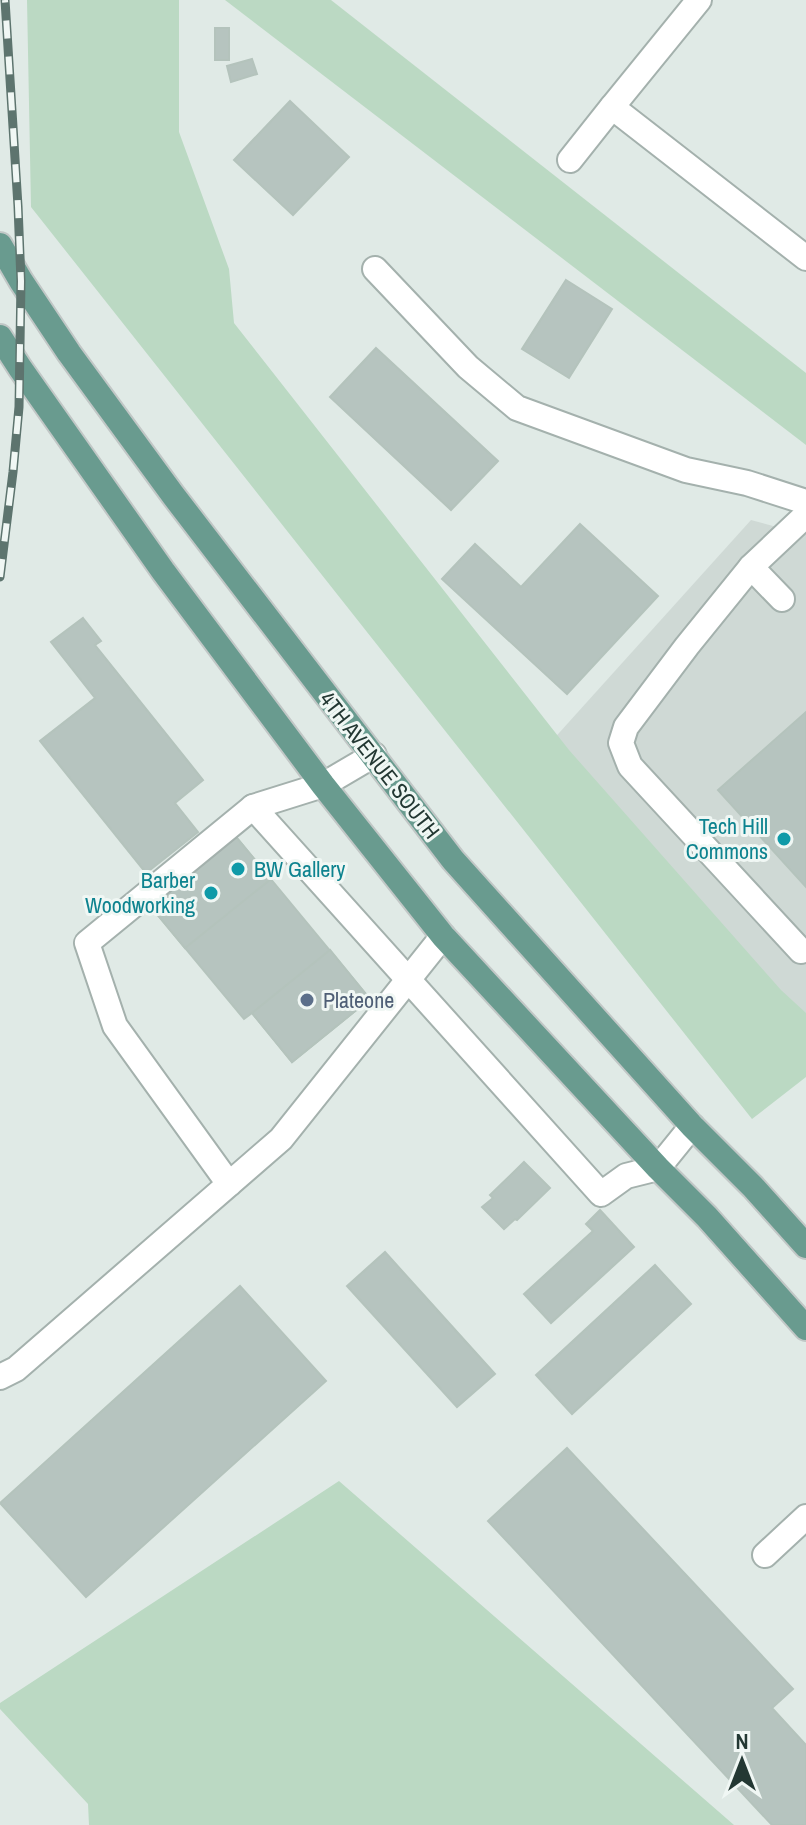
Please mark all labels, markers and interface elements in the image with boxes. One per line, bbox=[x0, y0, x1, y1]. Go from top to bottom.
street label: 4TH AVENUE SOUTH bbox=[313, 685, 447, 845]
place label: Tech Hill Commons bbox=[686, 811, 768, 866]
marker: Tech Hill Commons bbox=[775, 830, 793, 848]
place label: BW Gallery bbox=[254, 854, 345, 884]
marker: BW Gallery bbox=[229, 860, 247, 878]
place label: Barber Woodworking bbox=[85, 865, 195, 920]
marker: Barber Woodworking bbox=[202, 884, 220, 902]
place label: Plateone bbox=[323, 985, 394, 1015]
marker: Plateone bbox=[298, 991, 316, 1009]
north arrow bbox=[702, 1721, 782, 1801]
text: N bbox=[735, 1726, 749, 1756]

